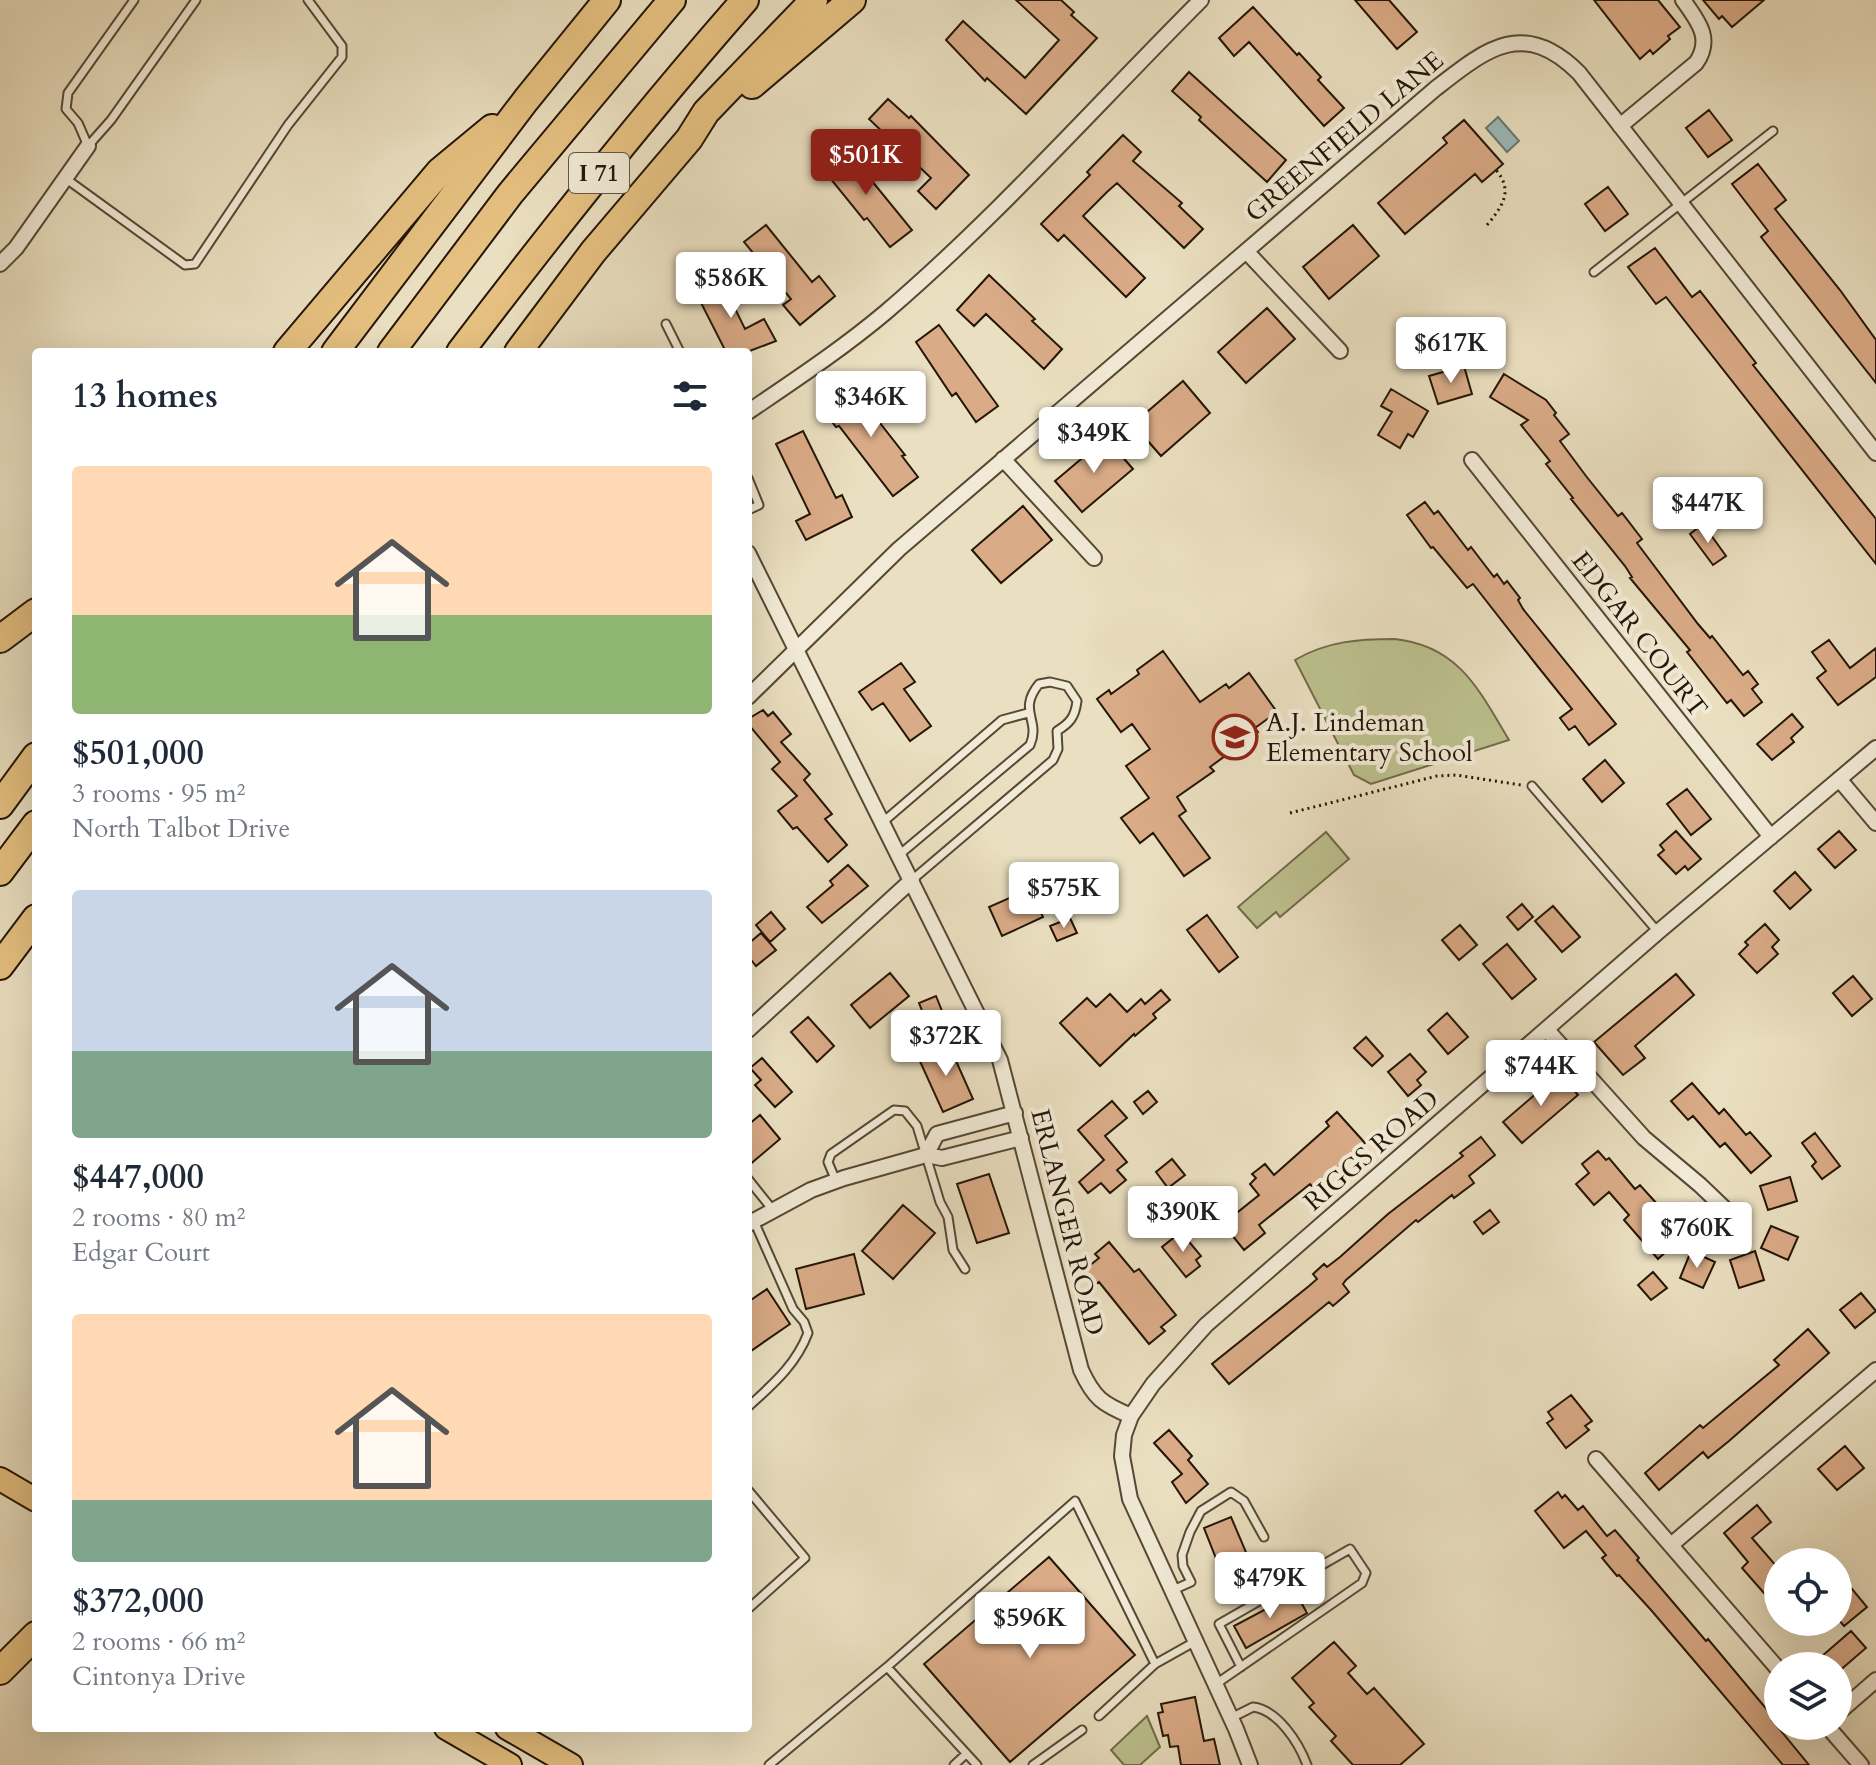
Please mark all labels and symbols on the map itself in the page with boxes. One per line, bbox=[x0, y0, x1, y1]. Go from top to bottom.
street label: GREENFIELD LANE bbox=[1238, 43, 1451, 230]
pin: $501K bbox=[810, 129, 922, 197]
road number: I 71 bbox=[569, 153, 629, 193]
pin: $586K bbox=[675, 252, 787, 320]
pin: $617K bbox=[1395, 317, 1507, 385]
pin: $346K bbox=[815, 371, 927, 439]
pin: $349K bbox=[1038, 407, 1150, 475]
pin: $447K bbox=[1652, 477, 1764, 545]
street label: EDGAR COURT bbox=[1564, 544, 1716, 725]
place label: A.J. Lindeman Elementary School bbox=[1266, 705, 1473, 770]
school or university icon: A.J. Lindeman Elementary School bbox=[1211, 713, 1259, 761]
pin: $575K bbox=[1008, 862, 1120, 930]
pin: $372K bbox=[890, 1010, 1002, 1078]
pin: $744K bbox=[1485, 1040, 1597, 1108]
street label: RIGGS ROAD bbox=[1296, 1082, 1446, 1219]
street label: ERLANGER ROAD bbox=[1022, 1105, 1113, 1339]
pin: $390K bbox=[1127, 1186, 1239, 1254]
pin: $760K bbox=[1641, 1202, 1753, 1270]
pin: $479K bbox=[1214, 1552, 1326, 1620]
pin: $596K bbox=[974, 1592, 1086, 1660]

